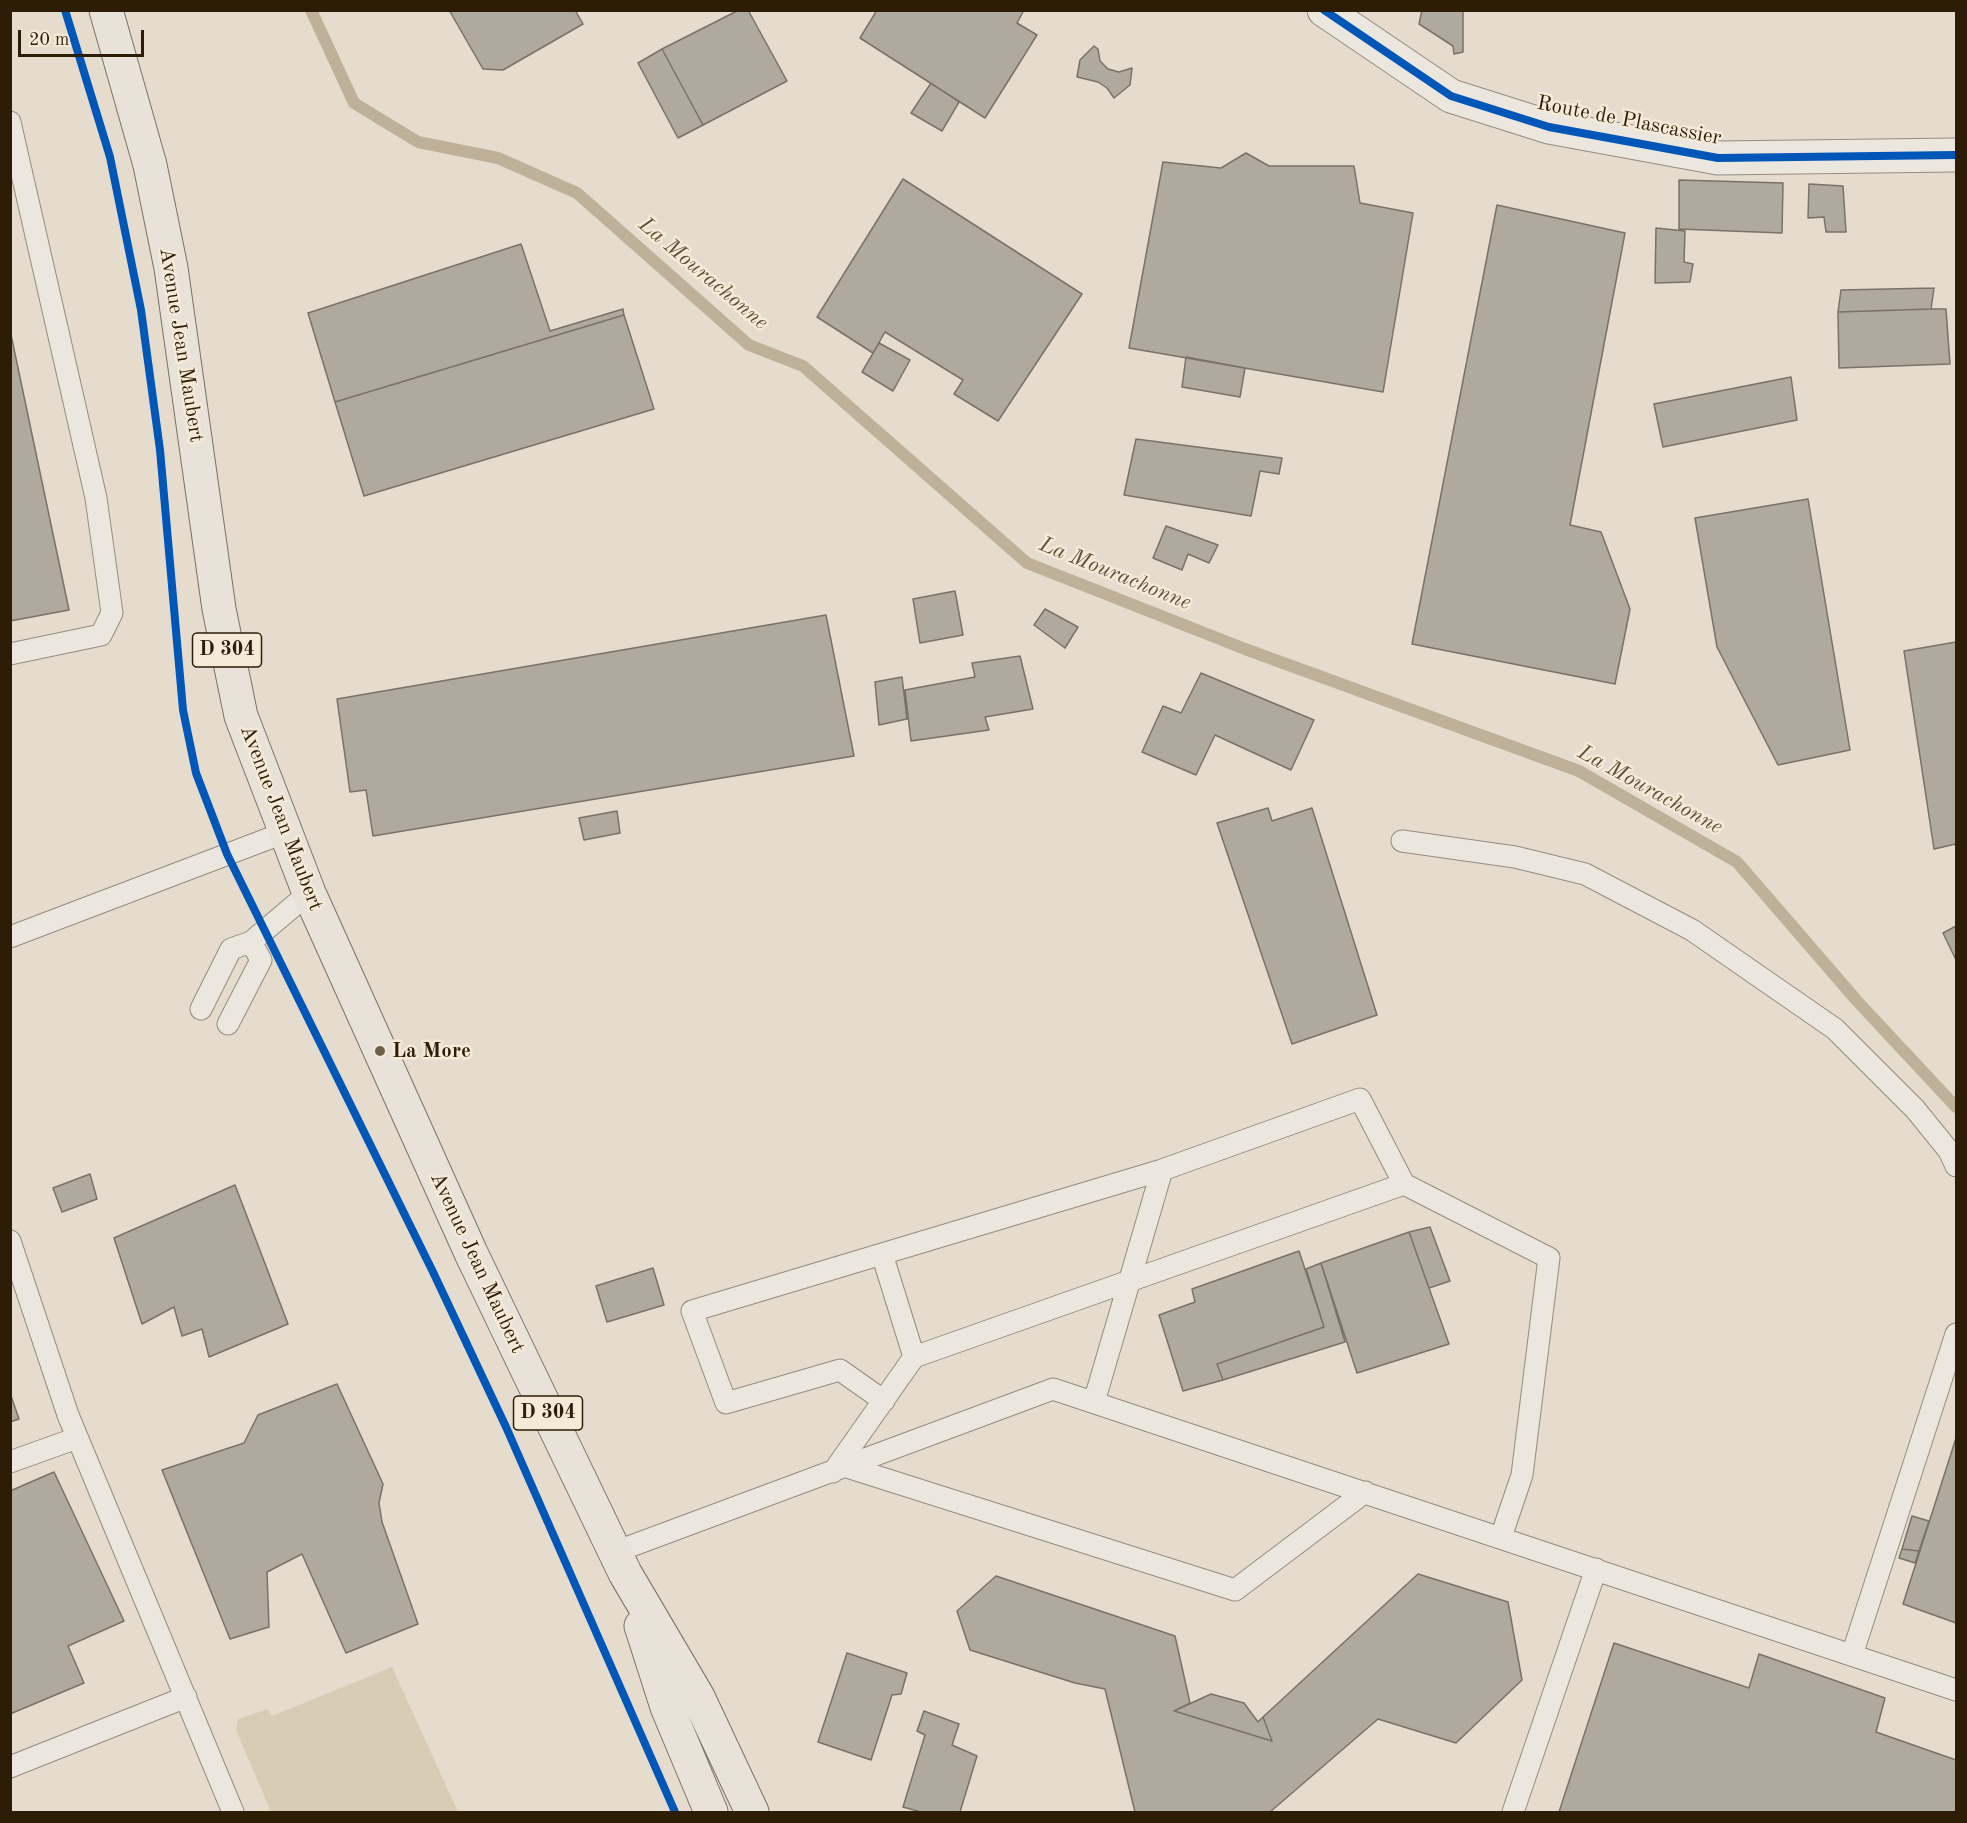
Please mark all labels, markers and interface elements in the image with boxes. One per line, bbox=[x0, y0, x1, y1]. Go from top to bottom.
scale bar bbox=[21, 18, 147, 56]
text: 20 m bbox=[29, 31, 69, 49]
street label: Route de Plascassier bbox=[1535, 91, 1723, 151]
water label: La Mourachonne bbox=[633, 212, 773, 336]
street label: Avenue Jean Maubert bbox=[153, 246, 209, 444]
water label: La Mourachonne bbox=[1035, 532, 1195, 616]
road number: D 304 bbox=[192, 633, 262, 667]
street label: Avenue Jean Maubert bbox=[234, 722, 328, 914]
water label: La Mourachonne bbox=[1573, 739, 1727, 841]
place label: La More bbox=[392, 1038, 471, 1064]
marker: La More bbox=[373, 1044, 387, 1058]
street label: Avenue Jean Maubert bbox=[424, 1169, 530, 1357]
road number: D 304 bbox=[514, 1396, 582, 1430]

